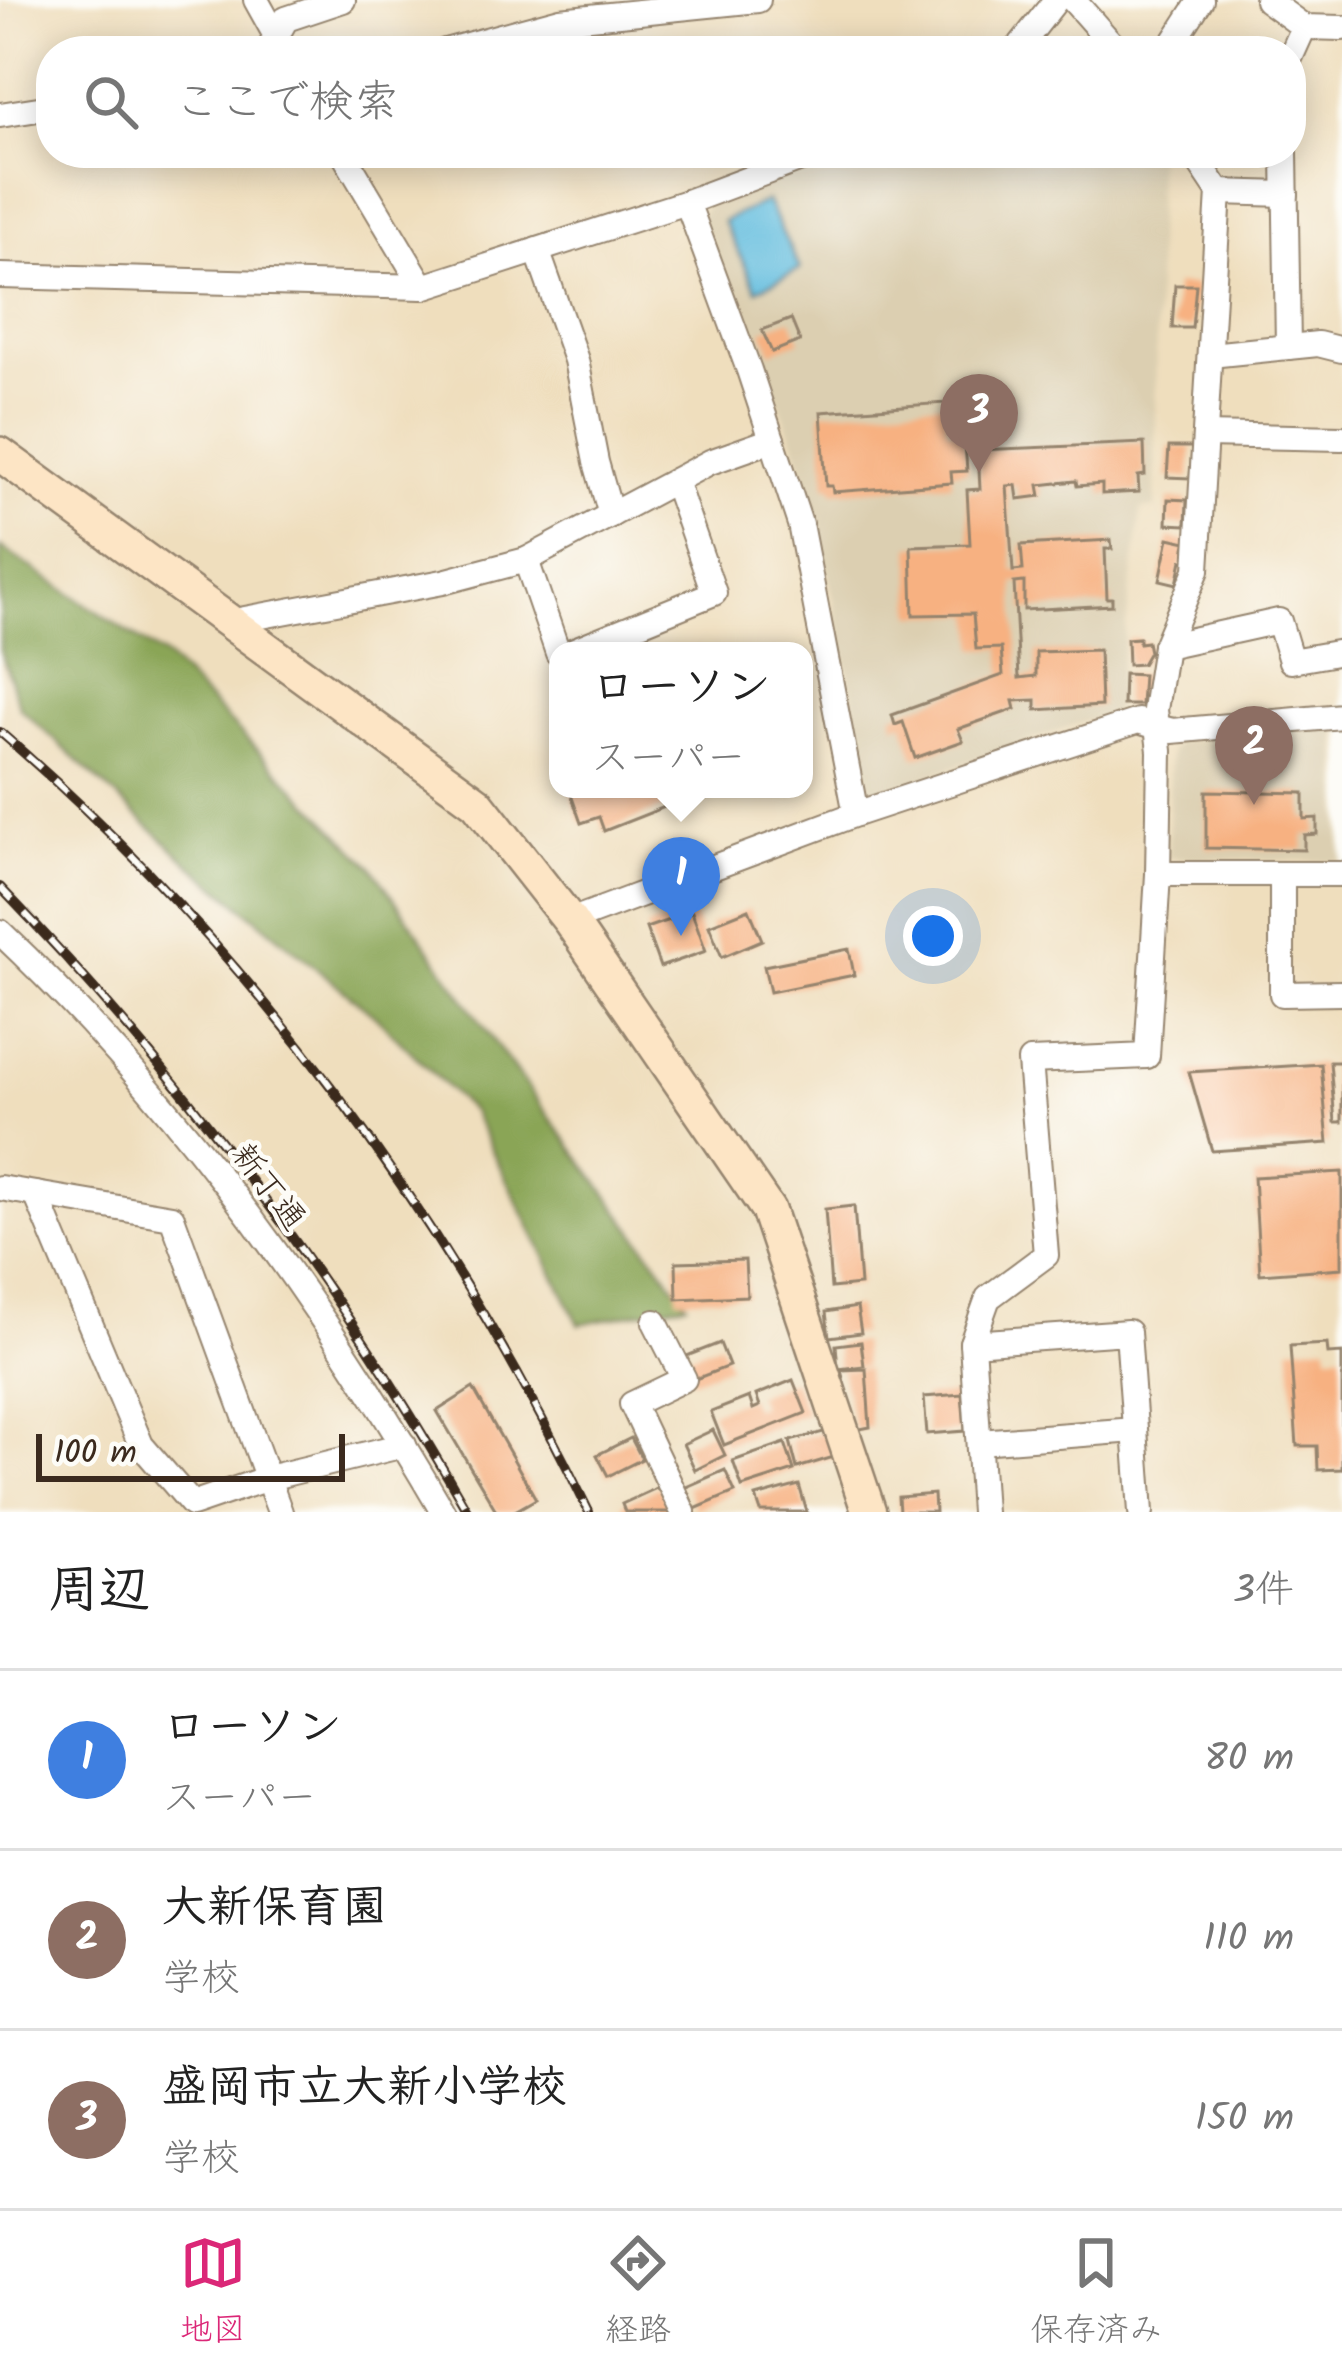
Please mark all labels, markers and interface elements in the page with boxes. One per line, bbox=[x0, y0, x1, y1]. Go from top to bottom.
search box bbox=[36, 36, 1306, 168]
text: ここで検索 bbox=[174, 68, 399, 140]
icon: search bbox=[78, 69, 144, 135]
pin: 3 bbox=[940, 374, 1018, 473]
popup bbox=[549, 642, 813, 798]
text: ローソン bbox=[591, 653, 771, 725]
pin: 2 bbox=[1215, 706, 1293, 805]
text: スーパー bbox=[591, 729, 745, 791]
pin: 1 bbox=[642, 837, 720, 936]
your location bbox=[903, 906, 963, 966]
street label: 新丁通 bbox=[216, 1133, 318, 1243]
scale bar bbox=[36, 1428, 345, 1481]
text: 100 m bbox=[54, 1428, 137, 1481]
text: 周辺 bbox=[48, 1552, 150, 1633]
text: 3件 bbox=[1233, 1561, 1294, 1623]
text: ローソン bbox=[162, 1693, 342, 1765]
text: 1 bbox=[81, 1729, 93, 1791]
text: 80 m bbox=[1204, 1729, 1294, 1791]
text: スーパー bbox=[162, 1769, 316, 1831]
text: 大新保育園 bbox=[162, 1873, 387, 1945]
text: 2 bbox=[76, 1909, 98, 1971]
text: 110 m bbox=[1203, 1909, 1294, 1971]
text: 学校 bbox=[162, 1949, 240, 2011]
text: 盛岡市立大新小学校 bbox=[162, 2053, 567, 2125]
text: 3 bbox=[76, 2089, 98, 2151]
text: 150 m bbox=[1195, 2089, 1294, 2151]
text: 学校 bbox=[162, 2129, 240, 2191]
tab: 地図 bbox=[180, 2230, 246, 2358]
tab: 経路 bbox=[605, 2230, 671, 2358]
tab: 保存済み bbox=[1030, 2230, 1162, 2358]

